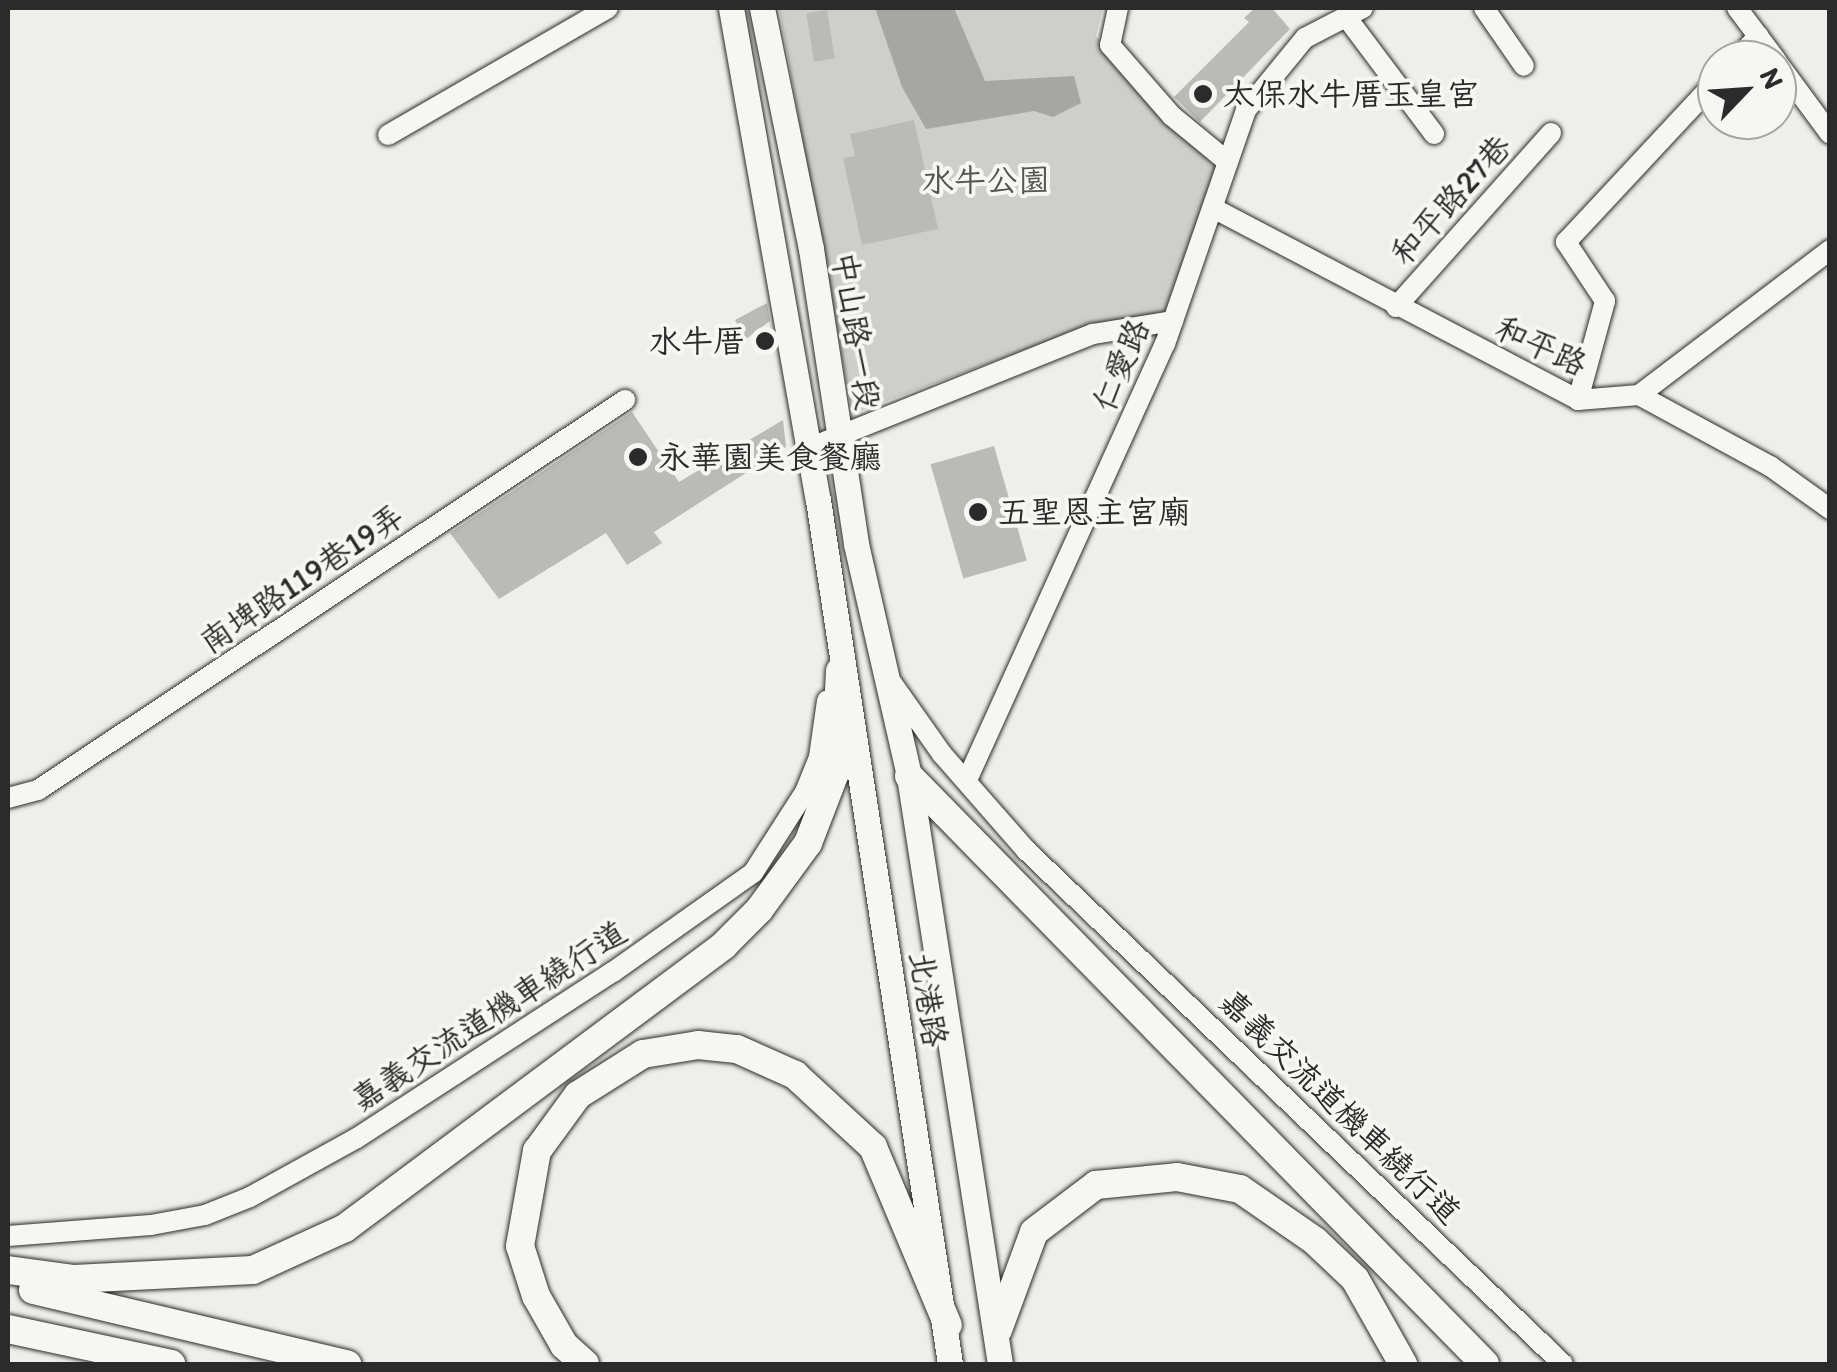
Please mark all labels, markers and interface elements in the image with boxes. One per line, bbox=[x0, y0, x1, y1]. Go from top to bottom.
north arrow bbox=[1697, 40, 1797, 140]
text: N bbox=[1753, 62, 1792, 94]
place label: 太保水牛厝玉皇宮 bbox=[1223, 75, 1479, 113]
marker: 太保水牛厝玉皇宮 bbox=[1192, 83, 1214, 105]
street label: 和平路27巷 bbox=[1383, 127, 1519, 273]
park label: 水牛公園 bbox=[922, 161, 1050, 199]
street label: 中山路一段 bbox=[825, 249, 887, 413]
street label: 和平路 bbox=[1489, 308, 1593, 384]
street label: 仁愛路 bbox=[1085, 313, 1157, 417]
place label: 水牛厝 bbox=[649, 322, 745, 360]
marker: 水牛厝 bbox=[754, 330, 776, 352]
place label: 永華園美食餐廳 bbox=[658, 438, 882, 476]
marker: 永華園美食餐廳 bbox=[627, 446, 649, 468]
place label: 五聖恩主宮廟 bbox=[998, 493, 1190, 531]
street label: 南埤路119巷19弄 bbox=[193, 497, 411, 661]
marker: 五聖恩主宮廟 bbox=[967, 501, 989, 523]
street label: 嘉義交流道機車繞行道 bbox=[344, 913, 634, 1119]
street label: 北港路 bbox=[902, 949, 954, 1049]
street label: 嘉義交流道機車繞行道 bbox=[1212, 982, 1468, 1232]

